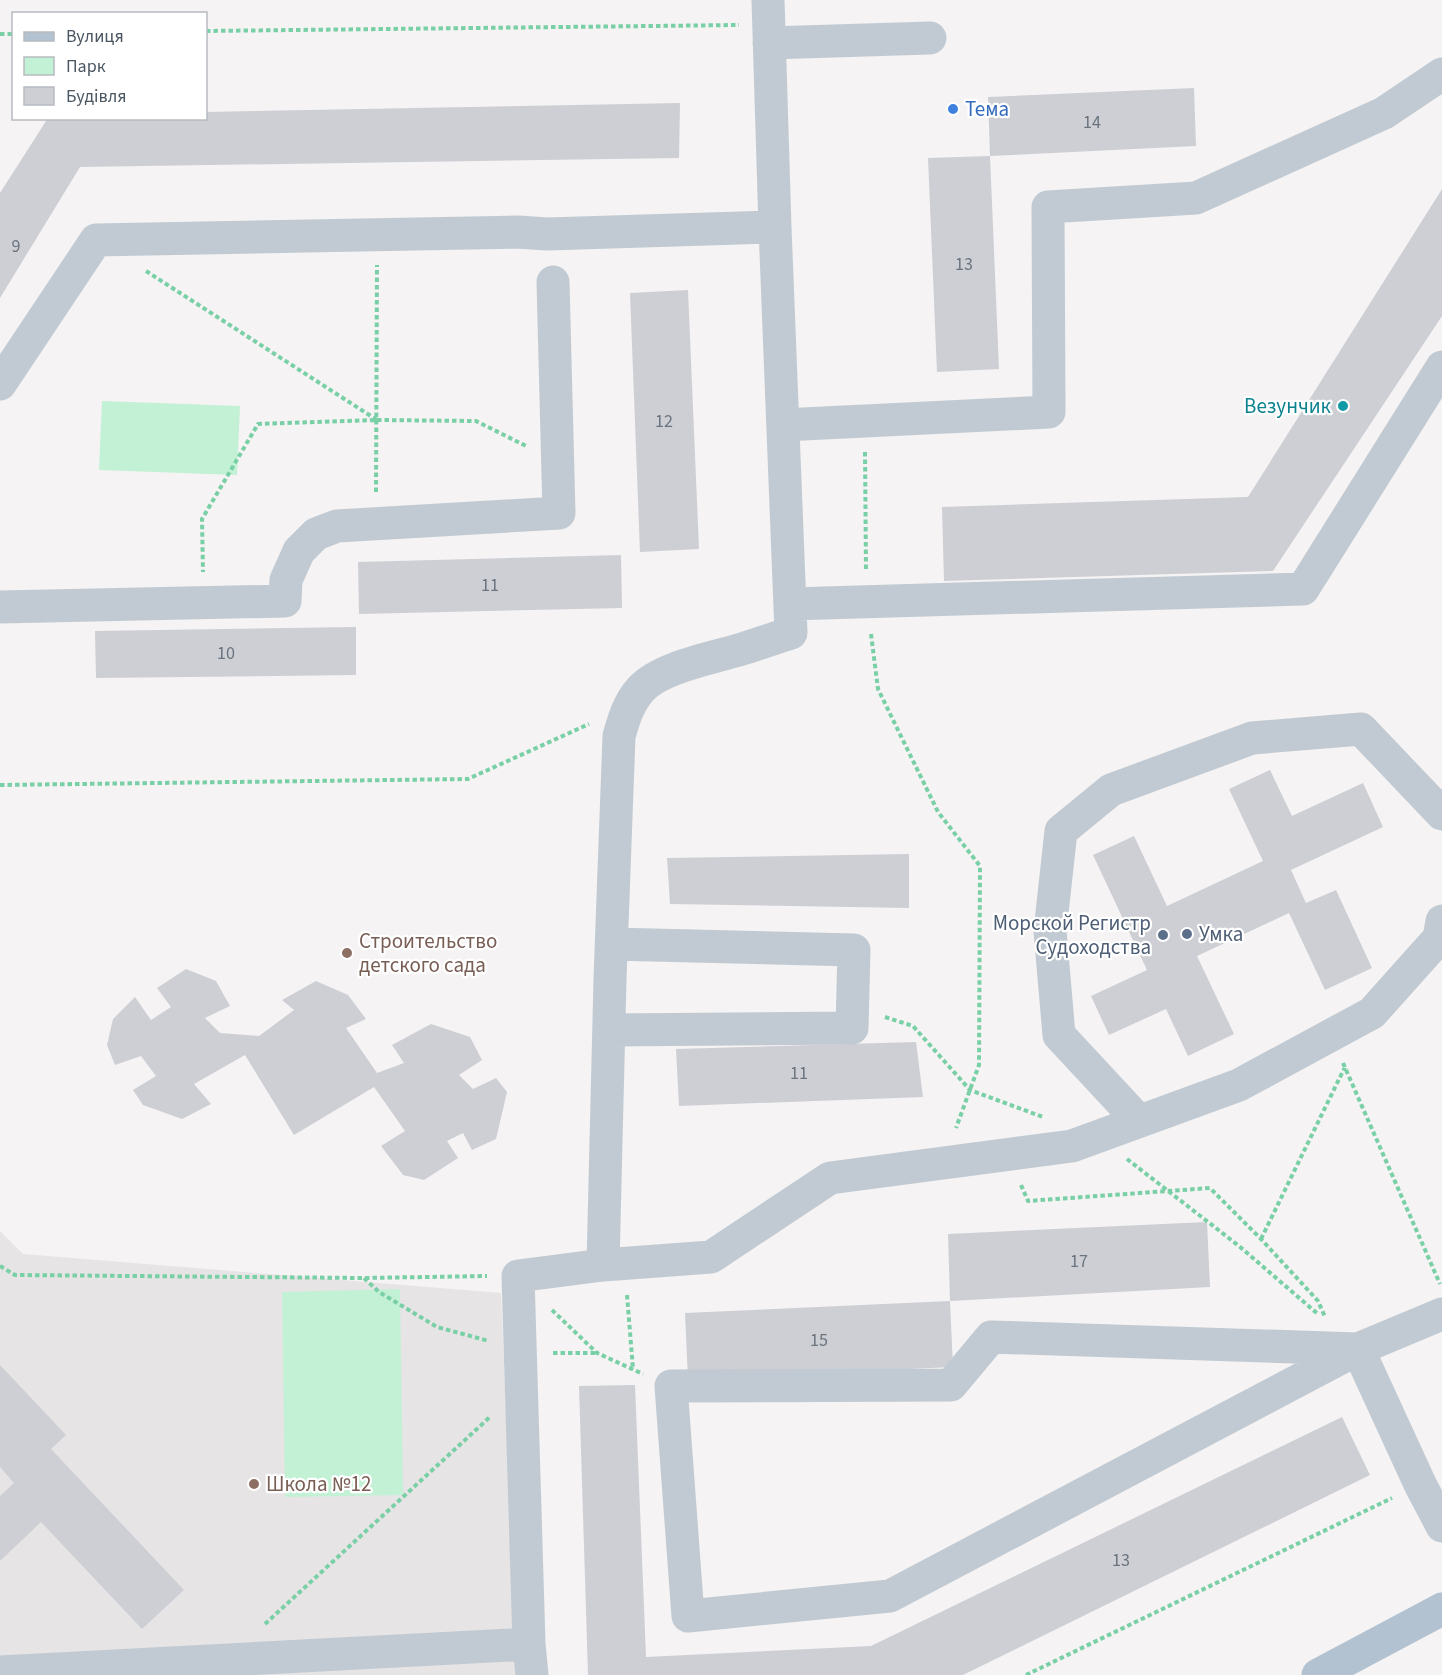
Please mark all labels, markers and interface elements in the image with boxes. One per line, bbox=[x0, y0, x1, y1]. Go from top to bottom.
legend bbox=[12, 12, 207, 120]
text: Вулиця bbox=[66, 24, 124, 49]
text: Парк bbox=[66, 54, 106, 79]
text: Будівля bbox=[66, 84, 126, 109]
place label: Тема bbox=[965, 94, 1009, 124]
marker: Тема bbox=[946, 102, 960, 116]
house number: 14 bbox=[1083, 110, 1101, 135]
house number: 9 bbox=[12, 234, 21, 259]
house number: 13 bbox=[955, 252, 973, 277]
place label: Везунчик bbox=[1244, 391, 1332, 421]
marker: Везунчик bbox=[1336, 399, 1350, 413]
house number: 12 bbox=[655, 409, 673, 434]
house number: 11 bbox=[481, 573, 499, 598]
house number: 10 bbox=[217, 641, 235, 666]
place label: Морской Регистр Судоходства bbox=[993, 908, 1151, 962]
place label: Умка bbox=[1199, 919, 1243, 949]
place label: Строительство детского сада bbox=[359, 926, 497, 980]
marker: Умка bbox=[1180, 927, 1194, 941]
marker: Морской Регистр Судоходства bbox=[1156, 928, 1170, 942]
marker: Строительство детского сада bbox=[340, 946, 354, 960]
house number: 11 bbox=[790, 1061, 808, 1086]
house number: 17 bbox=[1070, 1249, 1088, 1274]
house number: 15 bbox=[810, 1328, 828, 1353]
place label: Школа №12 bbox=[266, 1469, 371, 1499]
marker: Школа №12 bbox=[247, 1477, 261, 1491]
house number: 13 bbox=[1112, 1548, 1130, 1573]

